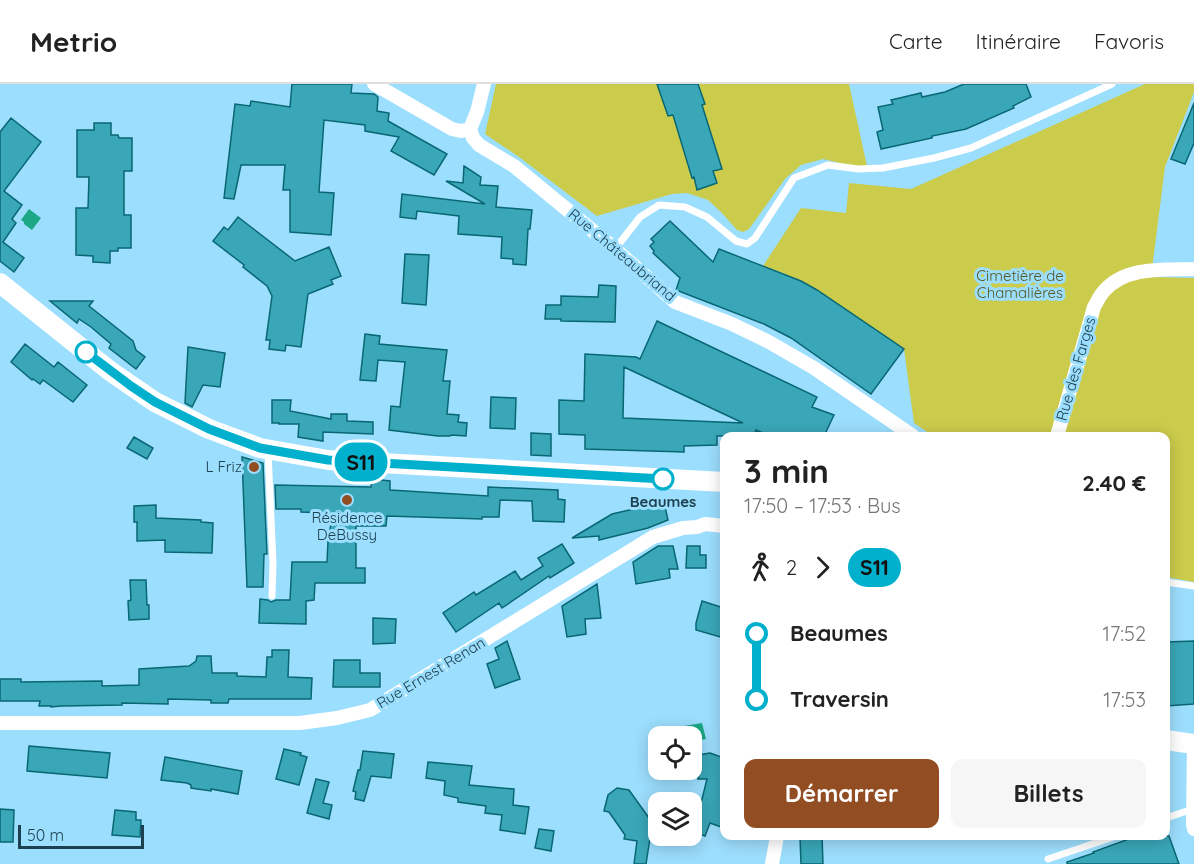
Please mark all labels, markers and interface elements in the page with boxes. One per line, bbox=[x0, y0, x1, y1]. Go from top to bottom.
text: Metrio bbox=[30, 24, 117, 59]
text: Carte bbox=[889, 28, 943, 54]
text: Itinéraire bbox=[976, 28, 1061, 54]
text: Favoris bbox=[1094, 28, 1164, 54]
street label: Rue Châteaubriand bbox=[565, 204, 680, 305]
park label: Cimetière de Chamalières bbox=[976, 266, 1064, 302]
street label: Rue des Farges bbox=[1052, 315, 1099, 423]
unlabelled marker bbox=[75, 341, 97, 363]
line badge: S11 bbox=[326, 442, 395, 482]
text: S11 bbox=[347, 449, 375, 475]
text: 3 min bbox=[744, 450, 829, 491]
place label: L Friz bbox=[205, 457, 242, 476]
marker: L Friz bbox=[247, 460, 261, 474]
marker: Beaumes bbox=[652, 468, 674, 490]
text: 2.40 € bbox=[1082, 469, 1146, 497]
place label: Beaumes bbox=[630, 492, 696, 511]
marker: Résidence DeBussy bbox=[340, 493, 354, 507]
text: 17:50 – 17:53 · Bus bbox=[744, 493, 901, 518]
place label: Résidence DeBussy bbox=[311, 508, 383, 544]
icon: walk bbox=[744, 551, 777, 584]
icon: forward bbox=[806, 551, 839, 584]
text: S11 bbox=[860, 554, 889, 580]
text: 2 bbox=[786, 555, 797, 580]
text: Beaumes bbox=[790, 619, 888, 647]
text: 17:52 bbox=[1103, 621, 1146, 646]
street label: Rue Ernest Renan bbox=[373, 633, 489, 713]
text: Traversin bbox=[790, 685, 889, 713]
text: 17:53 bbox=[1103, 687, 1146, 712]
map controls bbox=[648, 726, 702, 846]
button: locate bbox=[648, 726, 702, 780]
button: Démarrer bbox=[744, 759, 939, 828]
button: Billets bbox=[951, 759, 1146, 828]
button: layers bbox=[648, 792, 702, 846]
scale bar bbox=[18, 822, 144, 850]
text: 50 m bbox=[27, 825, 64, 845]

